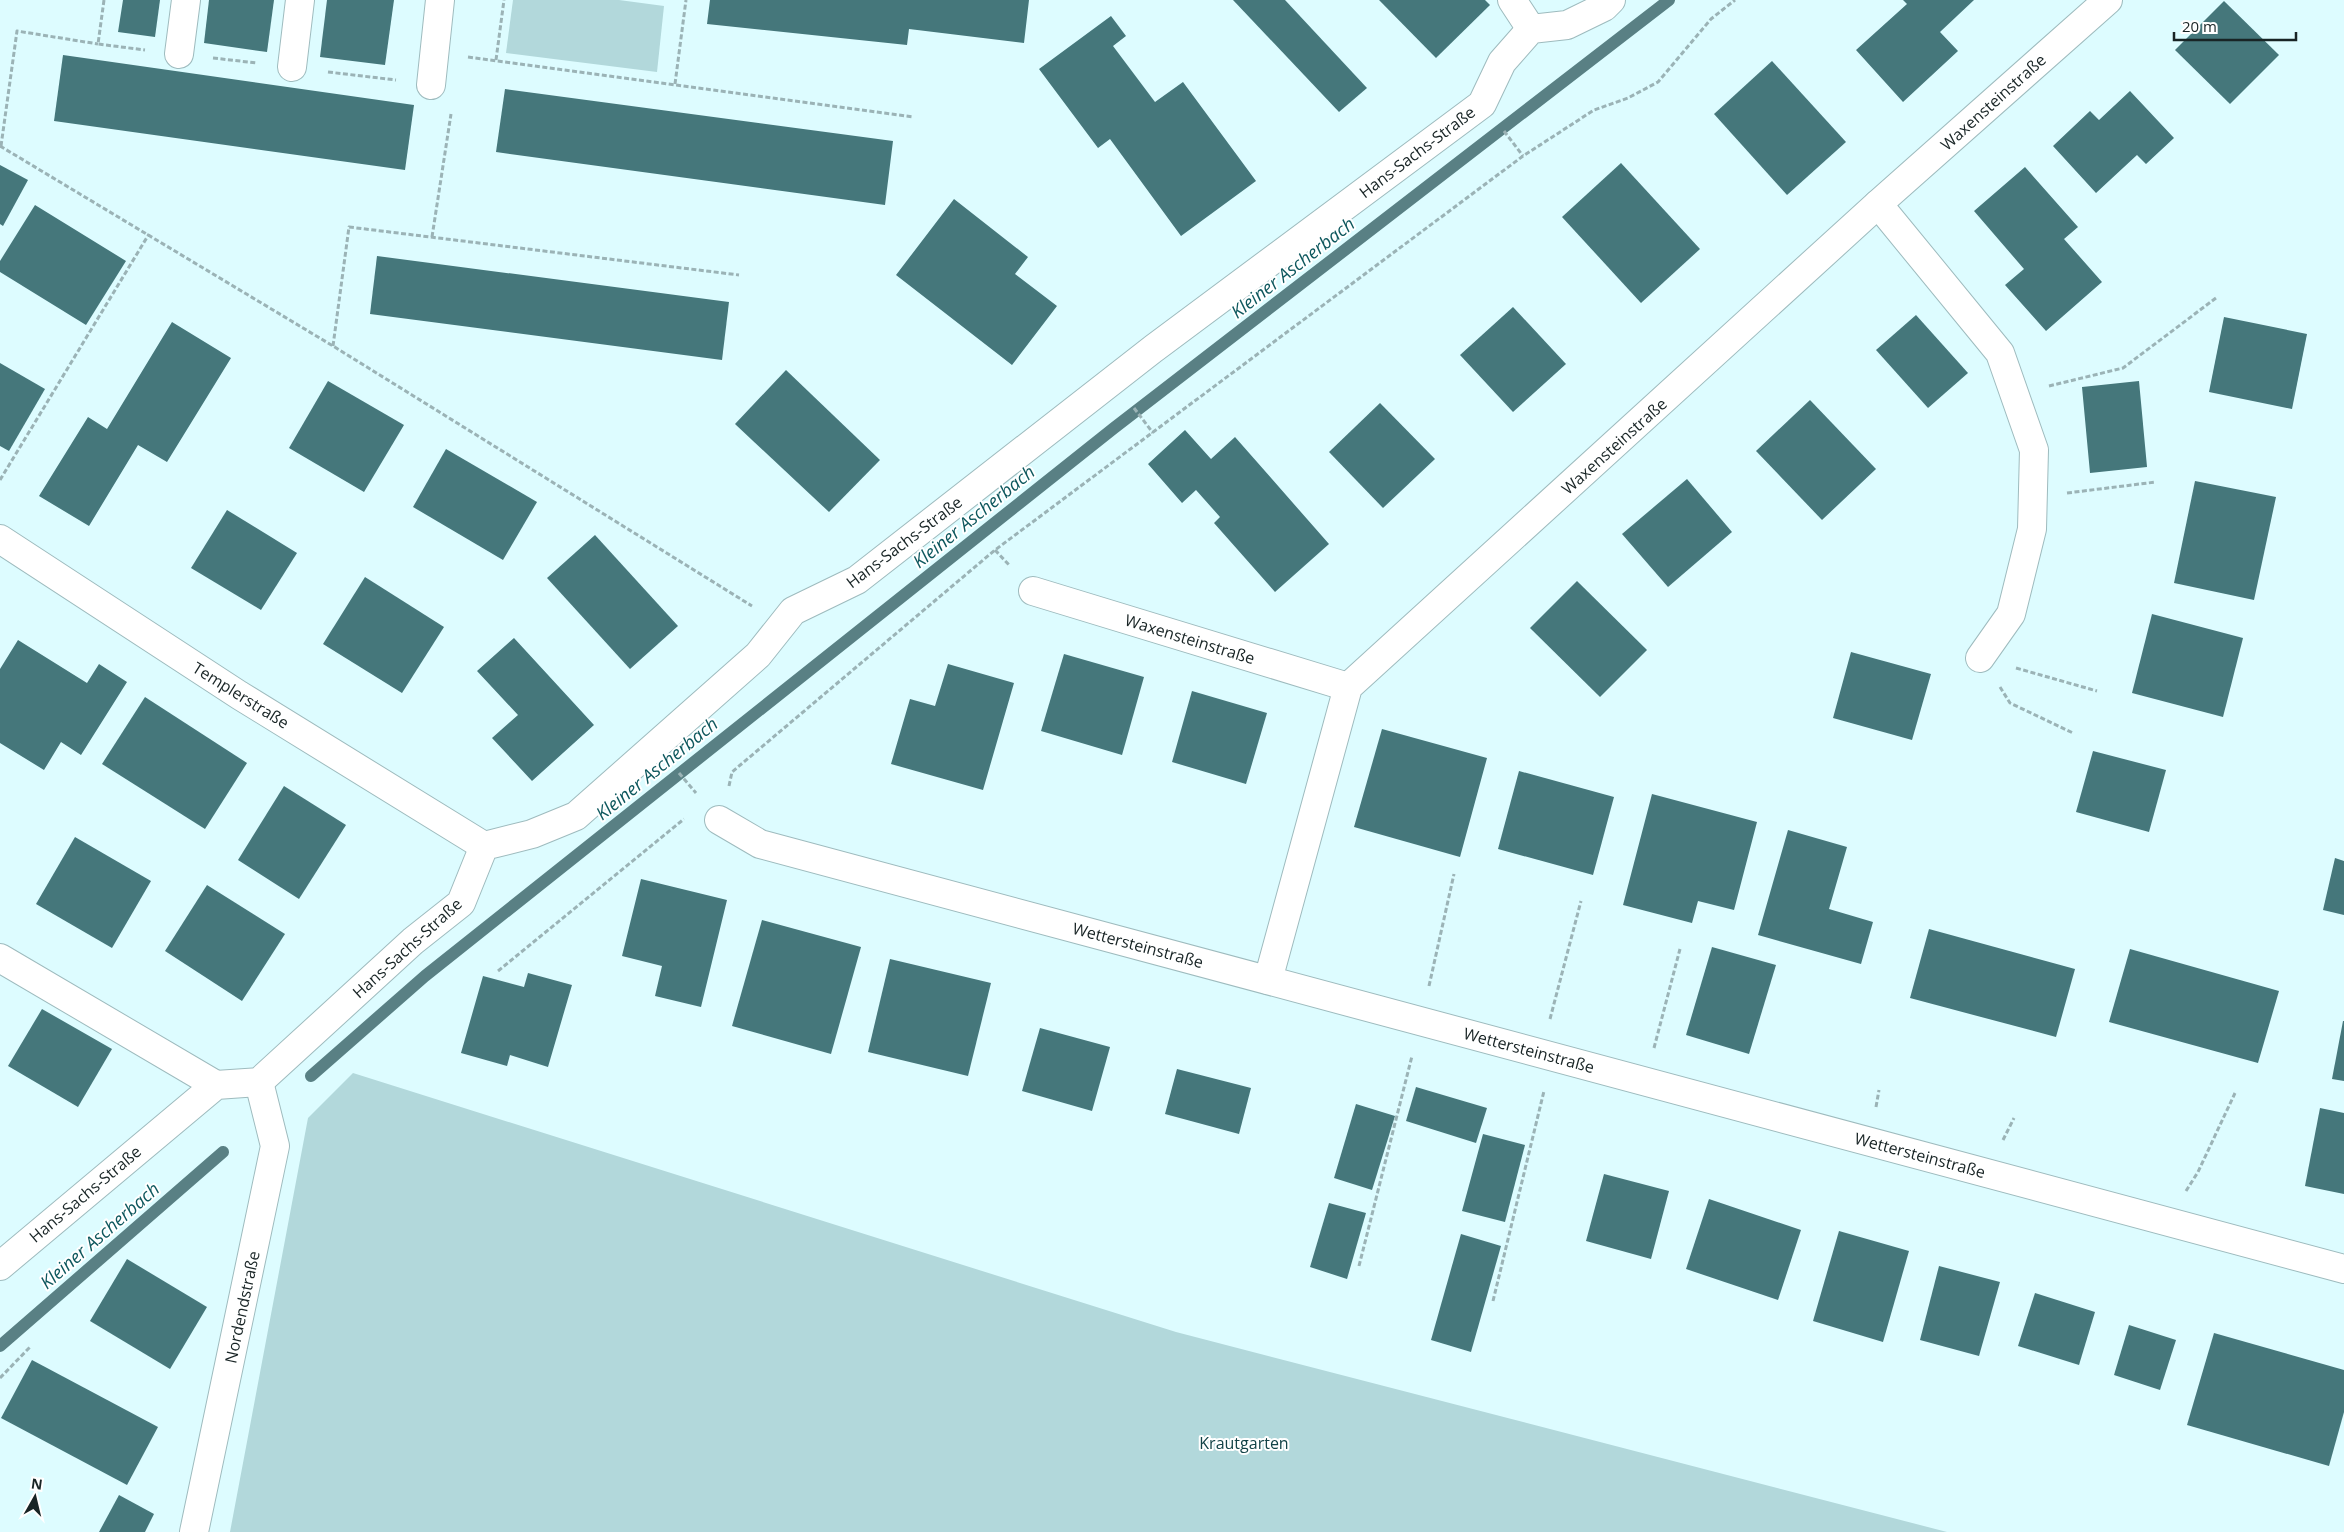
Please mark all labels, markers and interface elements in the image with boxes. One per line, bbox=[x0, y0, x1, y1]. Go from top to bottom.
scale bar bbox=[2174, 10, 2296, 42]
text: 20 m bbox=[2182, 16, 2217, 36]
street label: Waxensteinstraße bbox=[1936, 49, 2050, 155]
street label: Hans-Sachs-Straße bbox=[1354, 101, 1480, 203]
water label: Kleiner Ascherbach bbox=[1226, 211, 1359, 323]
street label: Waxensteinstraße bbox=[1557, 393, 1671, 499]
water label: Kleiner Ascherbach bbox=[907, 459, 1040, 573]
street label: Hans-Sachs-Straße bbox=[841, 491, 967, 593]
street label: Waxensteinstraße bbox=[1122, 609, 1258, 669]
street label: Templerstraße bbox=[189, 657, 293, 733]
water label: Kleiner Ascherbach bbox=[590, 711, 723, 825]
street label: Hans-Sachs-Straße bbox=[348, 893, 466, 1003]
street label: Wettersteinstraße bbox=[1070, 917, 1206, 973]
street label: Wettersteinstraße bbox=[1461, 1022, 1597, 1078]
street label: Wettersteinstraße bbox=[1852, 1127, 1988, 1183]
street label: Hans-Sachs-Straße bbox=[24, 1141, 146, 1247]
water label: Kleiner Ascherbach bbox=[35, 1177, 164, 1294]
street label: Nordendstraße bbox=[219, 1249, 265, 1365]
park label: Krautgarten bbox=[1199, 1432, 1289, 1454]
north arrow bbox=[10, 1472, 60, 1522]
text: N bbox=[30, 1473, 44, 1494]

